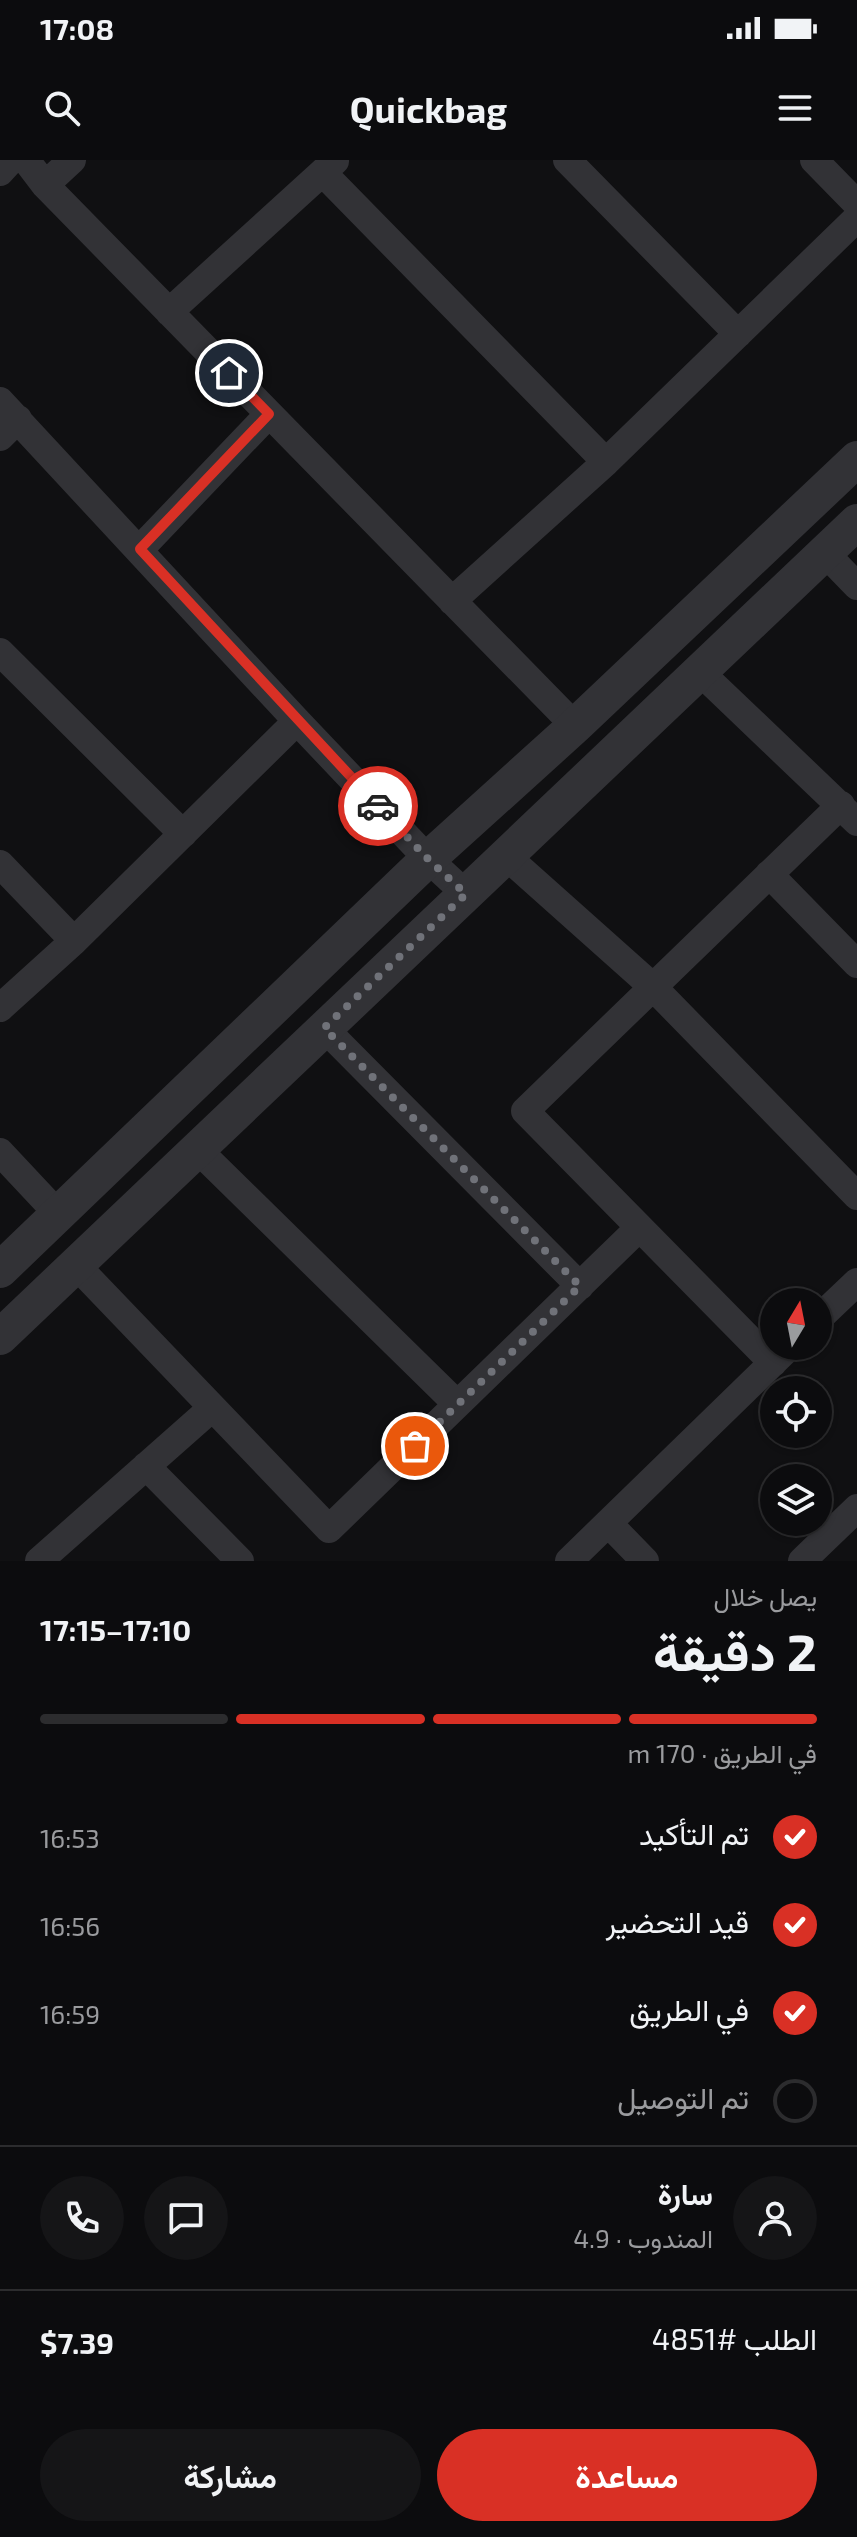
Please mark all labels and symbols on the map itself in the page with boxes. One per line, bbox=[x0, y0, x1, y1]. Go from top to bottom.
pin bbox=[195, 339, 263, 407]
courier bbox=[338, 766, 418, 846]
north arrow bbox=[760, 1288, 832, 1360]
pin bbox=[381, 1412, 449, 1480]

